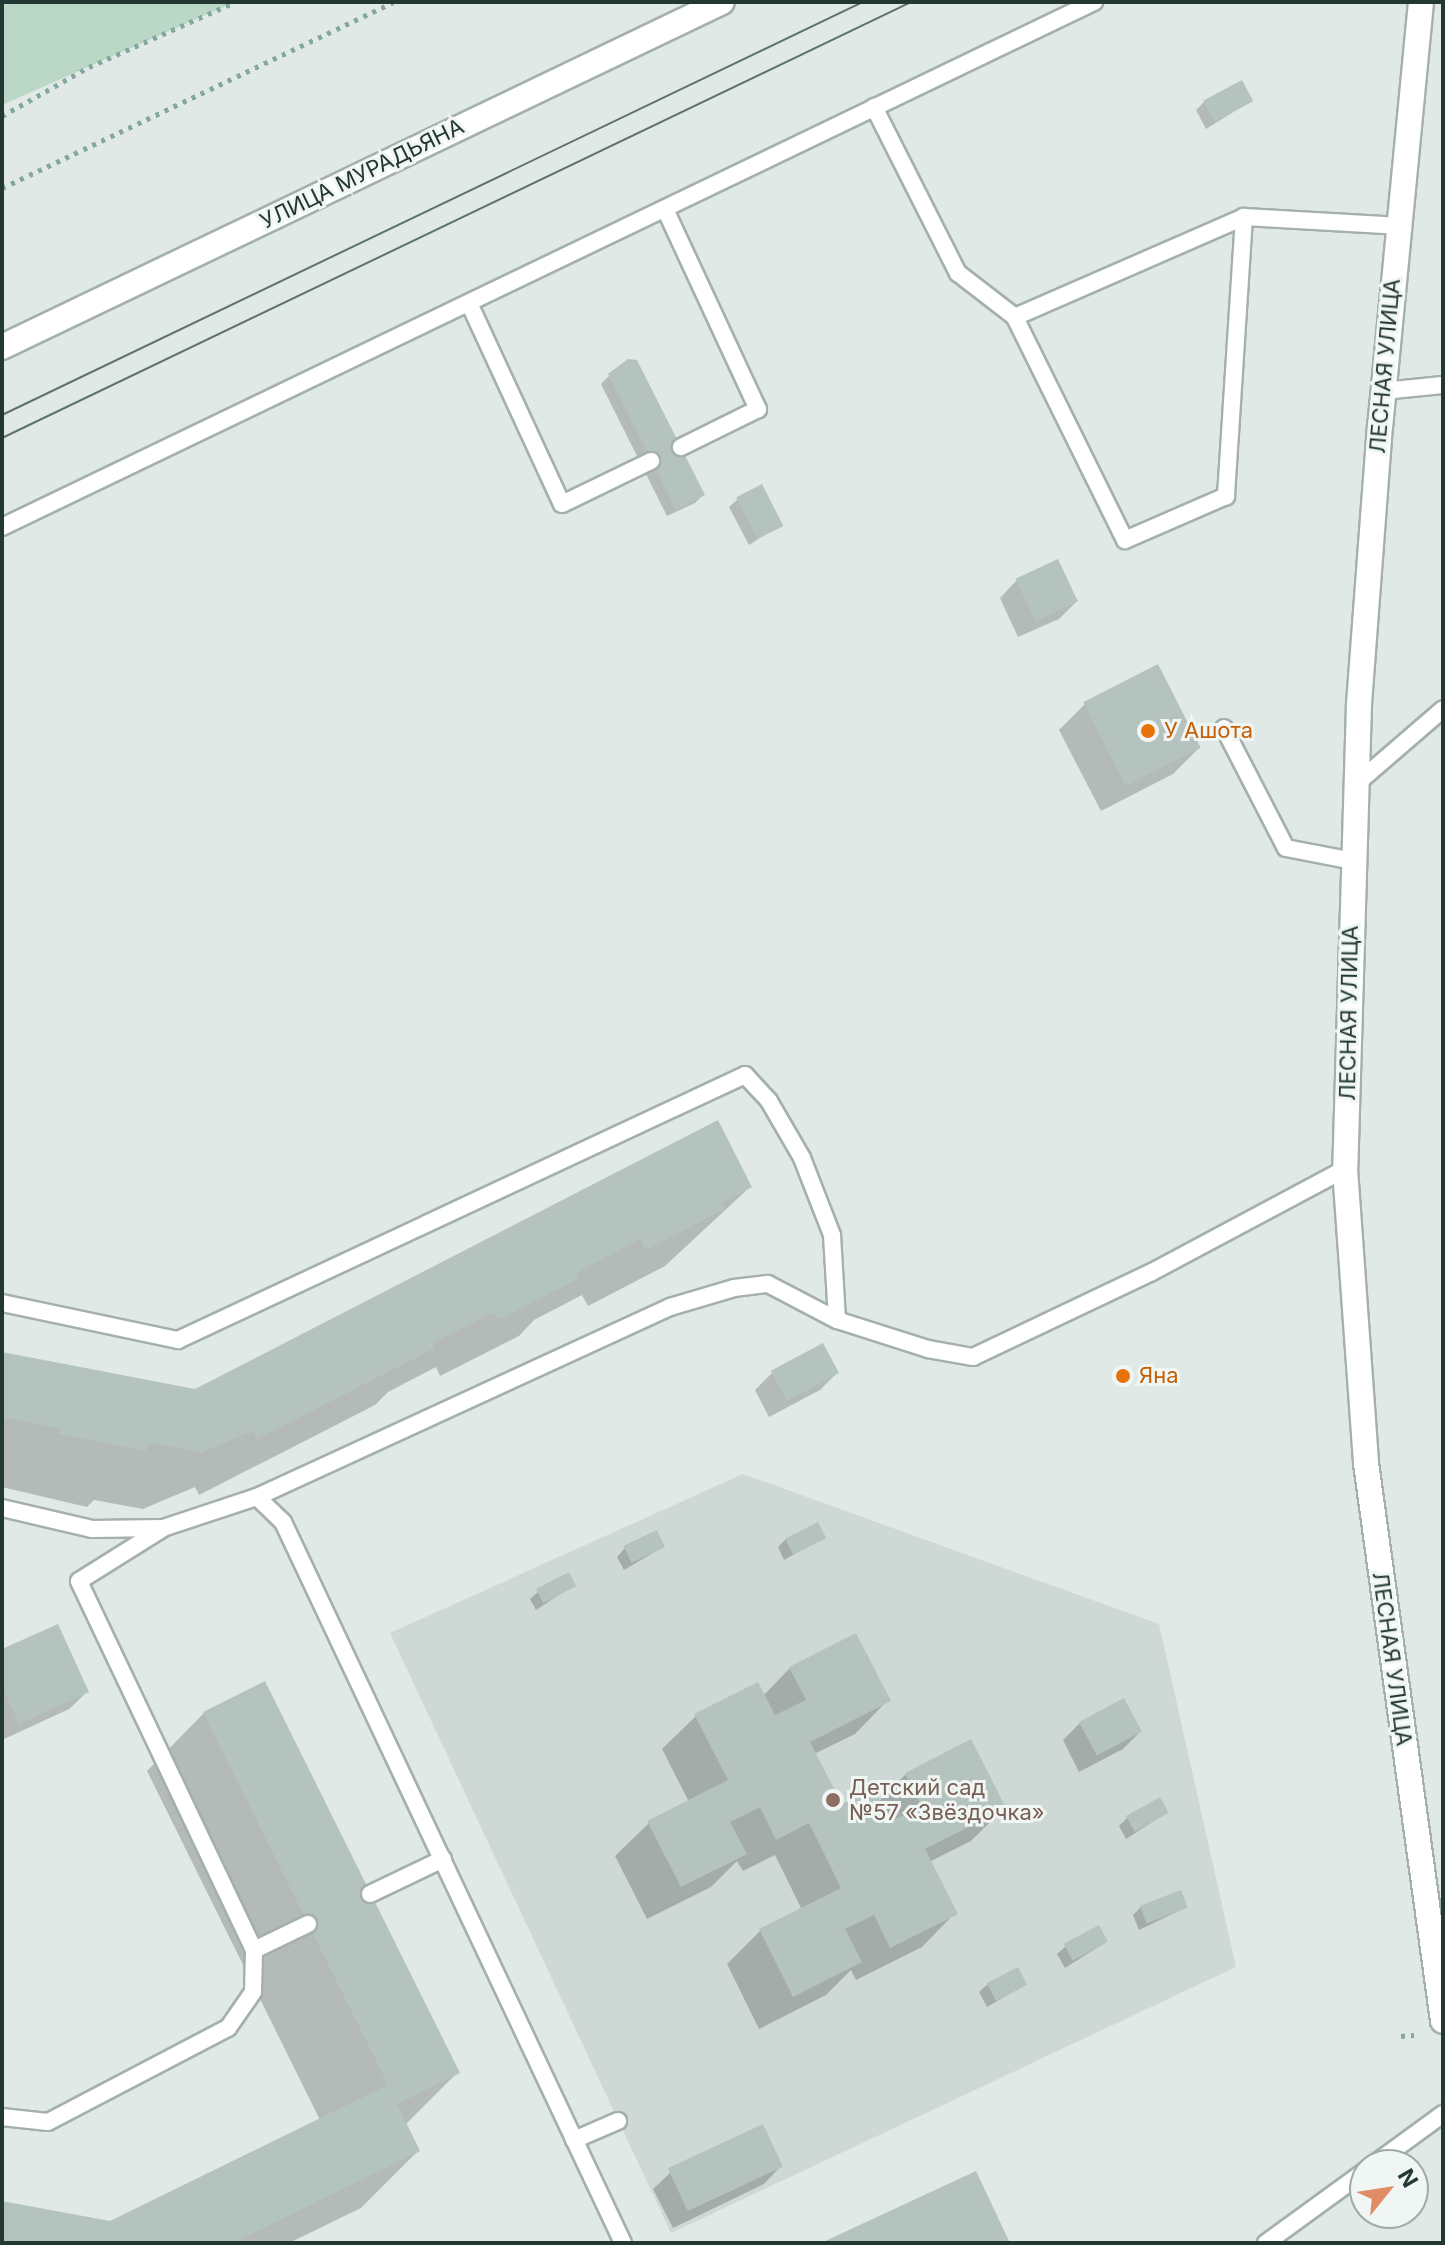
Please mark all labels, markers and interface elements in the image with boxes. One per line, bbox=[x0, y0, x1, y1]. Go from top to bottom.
street label: УЛИЦА МУРАДЬЯНА bbox=[256, 113, 468, 235]
street label: ЛЕСНАЯ УЛИЦА bbox=[1364, 277, 1406, 455]
place label: У Ашота bbox=[1164, 718, 1253, 744]
marker: У Ашота bbox=[1139, 722, 1157, 740]
street label: ЛЕСНАЯ УЛИЦА bbox=[1334, 925, 1364, 1101]
place label: Яна bbox=[1139, 1363, 1179, 1389]
marker: Яна bbox=[1114, 1367, 1132, 1385]
street label: ЛЕСНАЯ УЛИЦА bbox=[1367, 1570, 1417, 1748]
place label: Детский сад №57 «Звёздочка» bbox=[849, 1774, 1045, 1826]
marker: Детский сад №57 «Звёздочка» bbox=[824, 1791, 842, 1809]
north arrow bbox=[1349, 2149, 1429, 2229]
text: N bbox=[1393, 2164, 1424, 2192]

